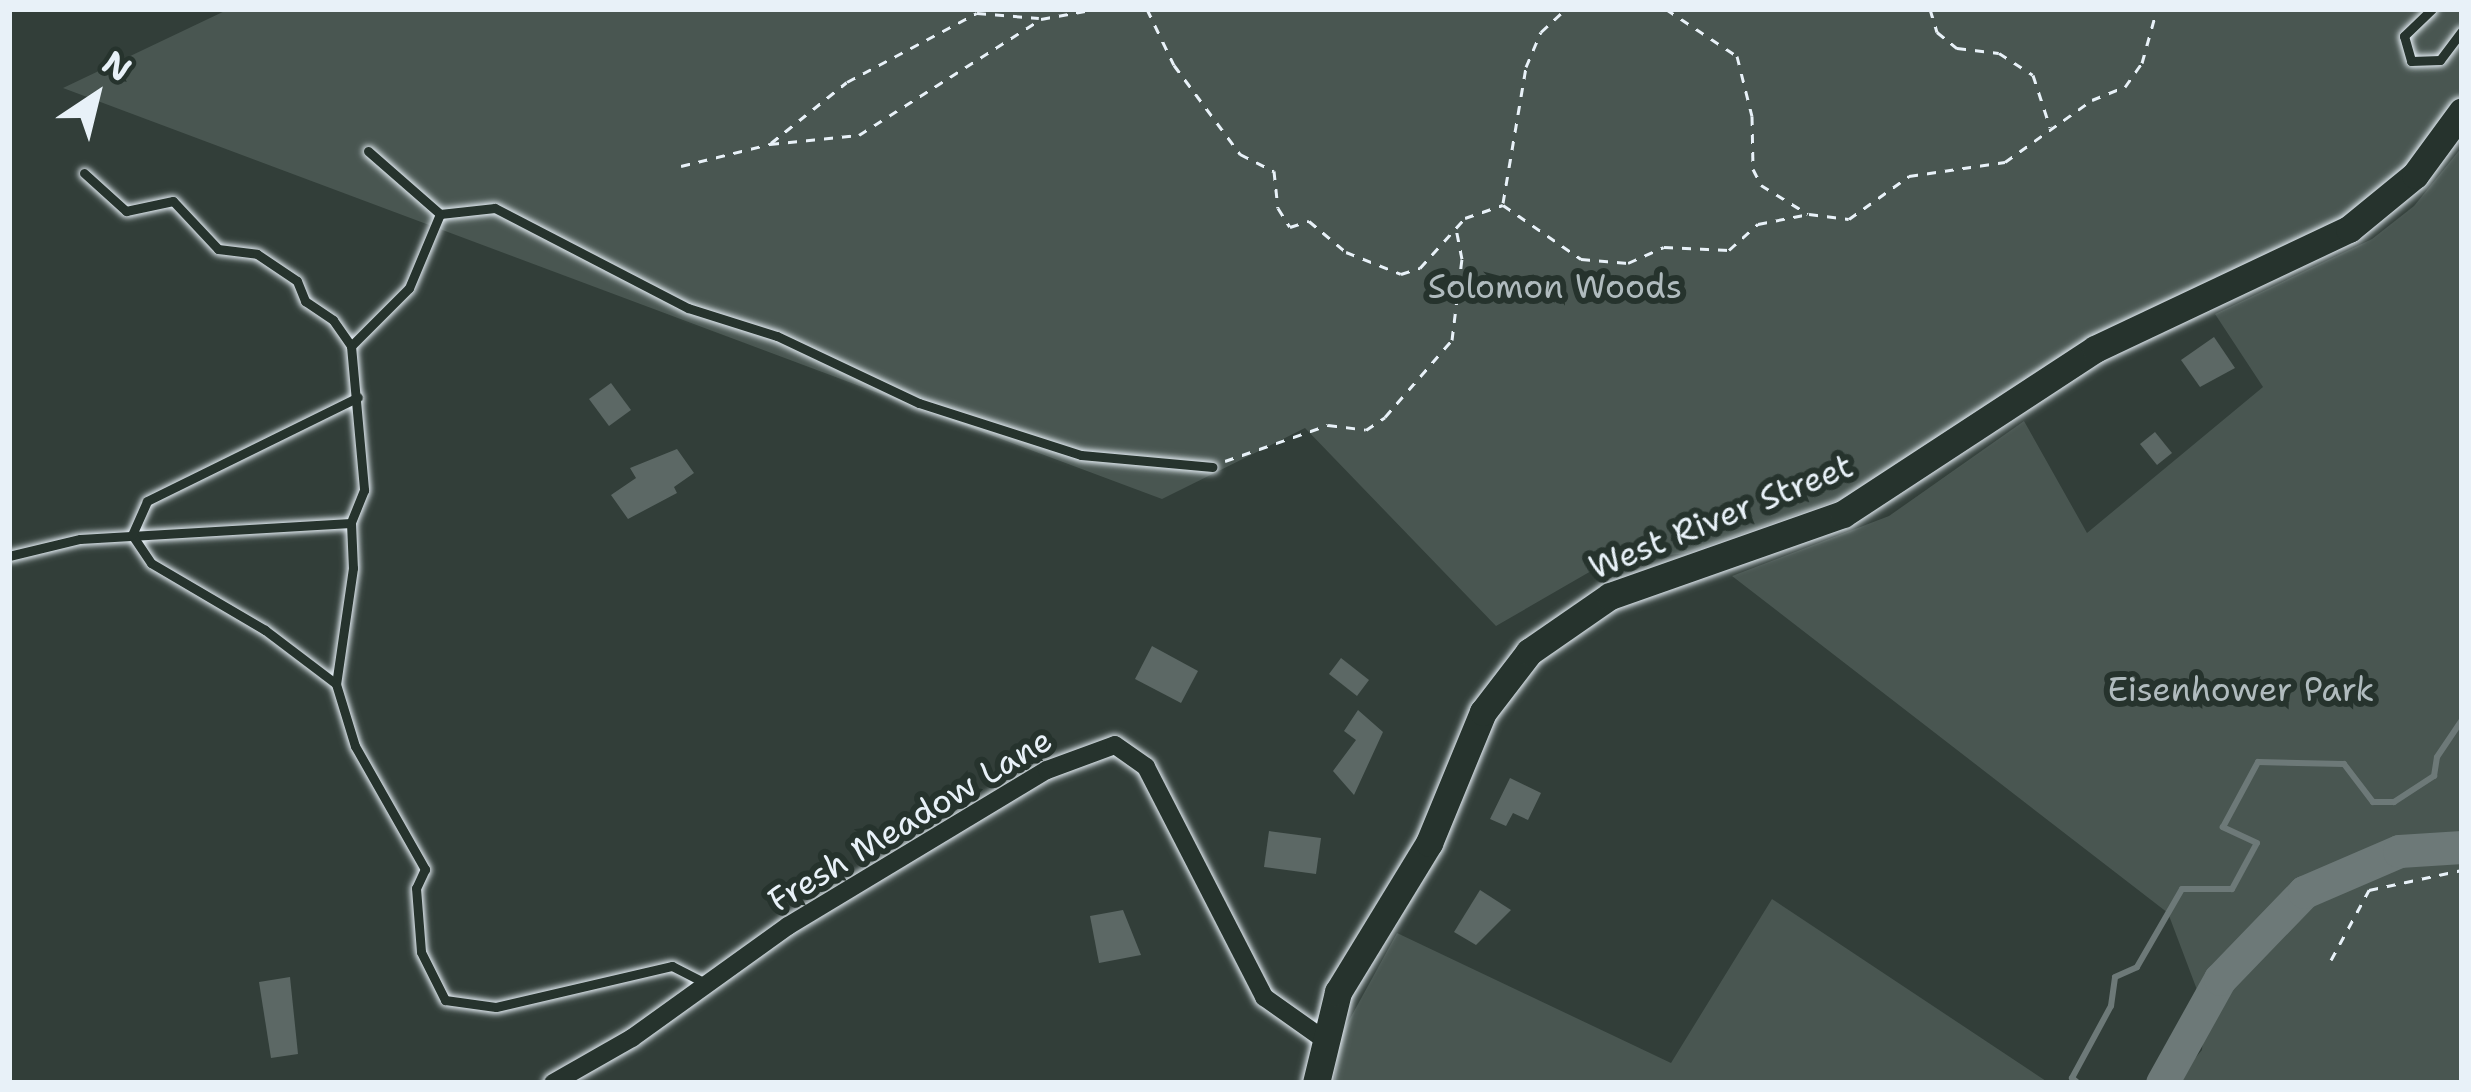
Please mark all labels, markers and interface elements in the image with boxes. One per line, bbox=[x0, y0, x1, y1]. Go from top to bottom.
north arrow bbox=[36, 36, 156, 156]
text: N bbox=[93, 40, 141, 92]
park label: Solomon Woods bbox=[1428, 267, 1682, 307]
street label: West River Street bbox=[1583, 446, 1859, 588]
park label: Eisenhower Park bbox=[2107, 670, 2375, 710]
street label: Fresh Meadow Lane bbox=[761, 720, 1059, 920]

